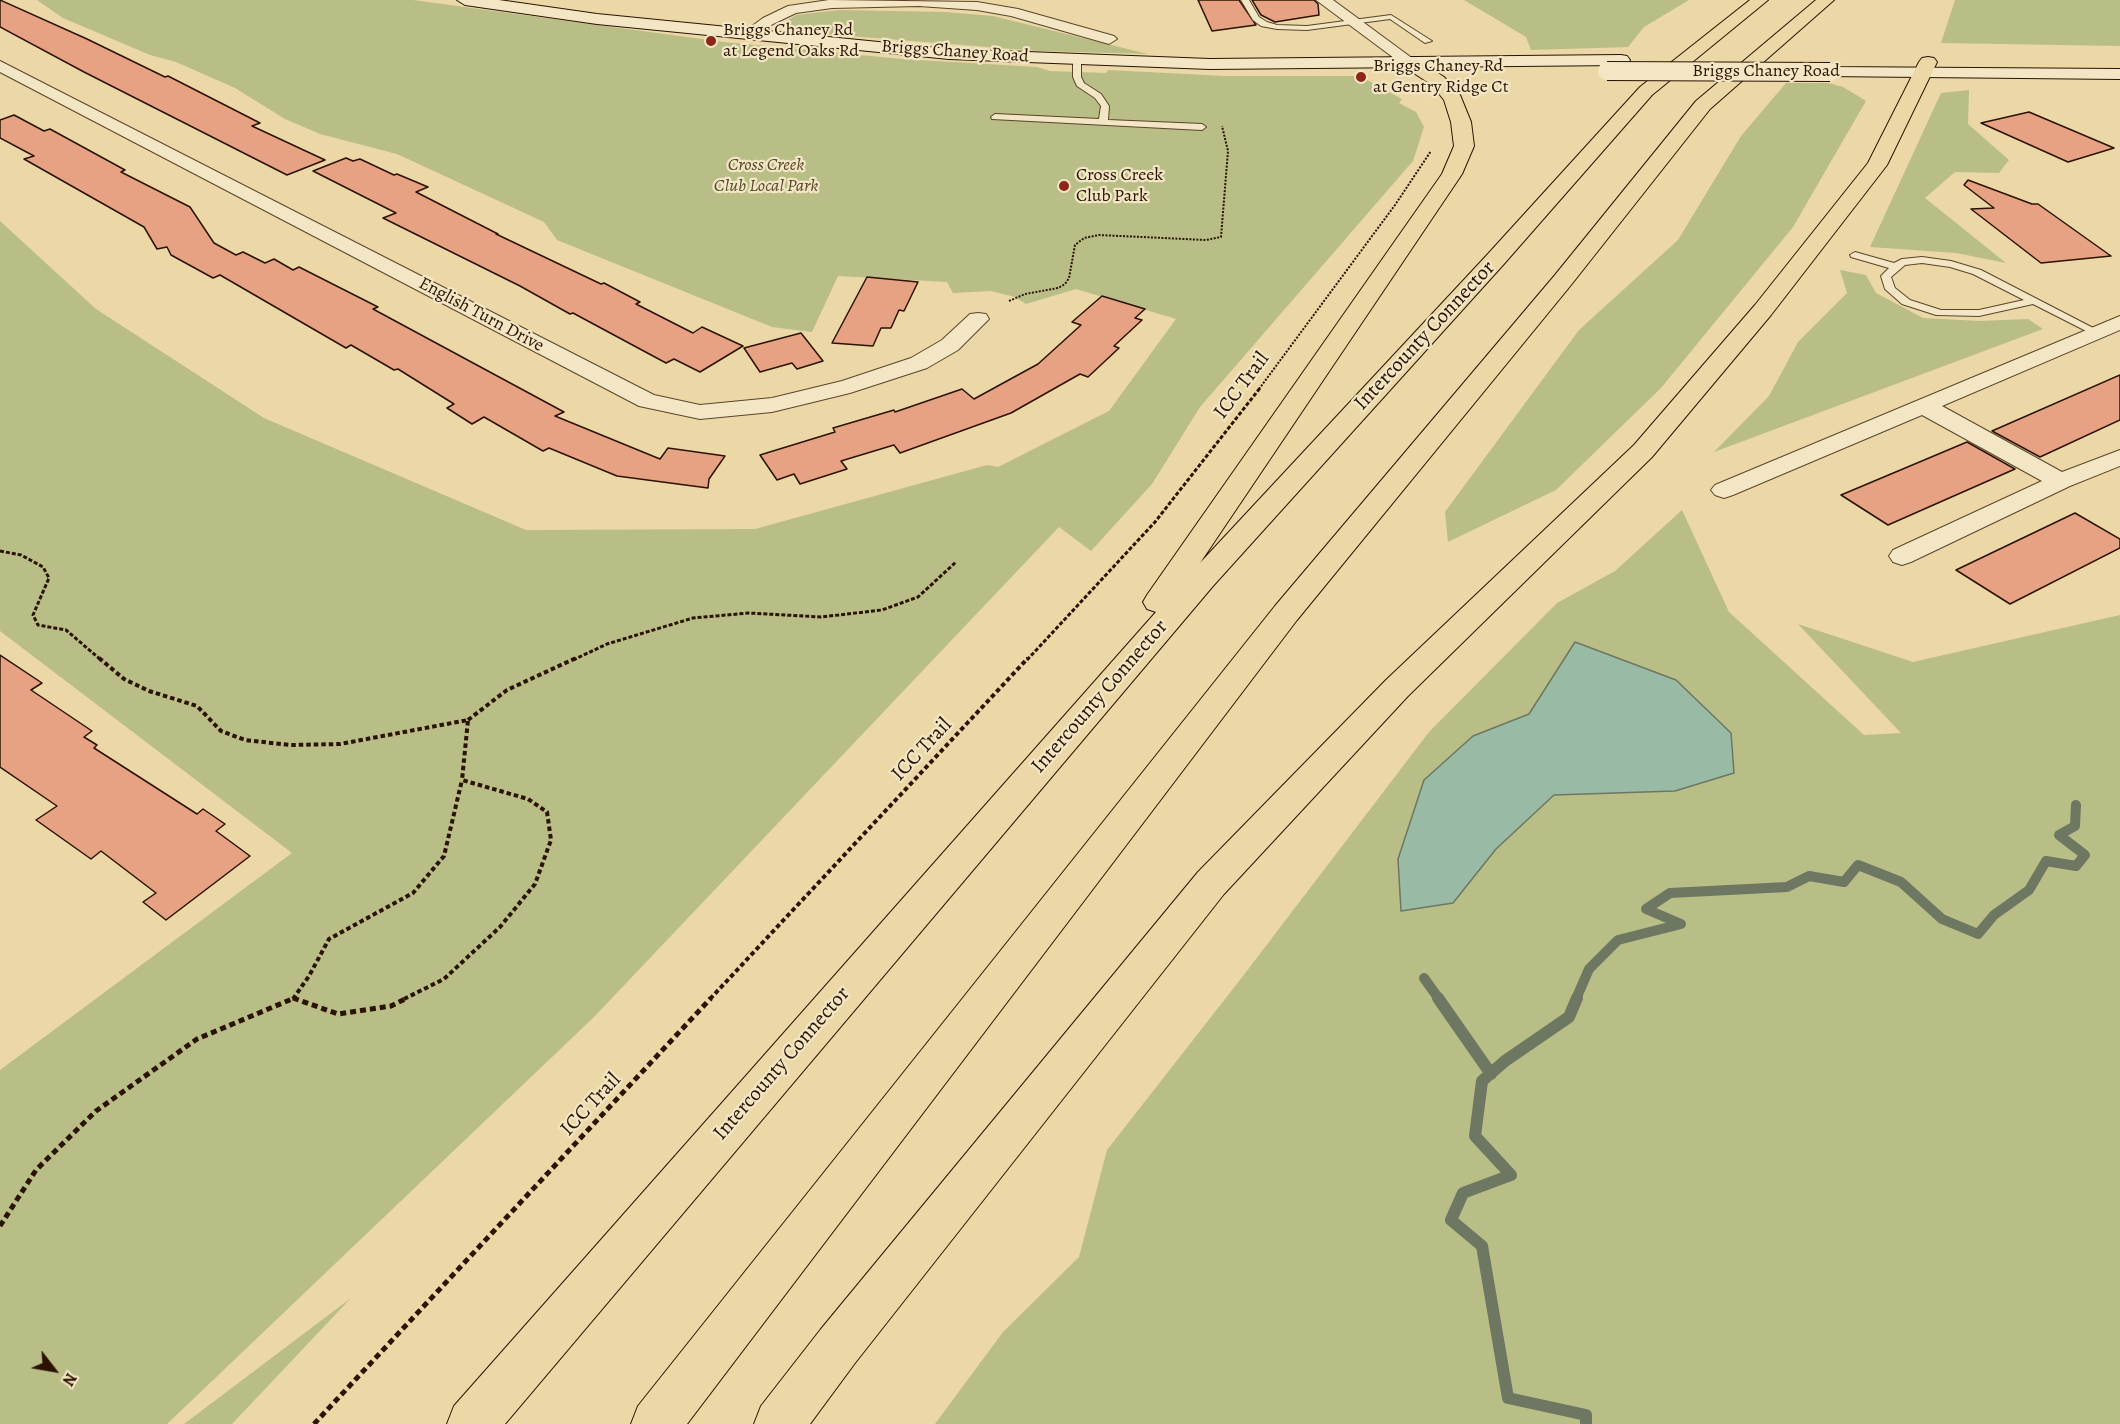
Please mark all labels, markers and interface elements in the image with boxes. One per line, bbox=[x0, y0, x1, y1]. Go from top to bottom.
place label: Briggs Chaney Rd at Legend Oaks Rd bbox=[723, 20, 859, 63]
marker: Briggs Chaney Rd at Legend Oaks Rd bbox=[704, 34, 718, 48]
street label: Briggs Chaney Road bbox=[881, 36, 1029, 68]
place label: Briggs Chaney Rd at Gentry Ridge Ct bbox=[1373, 56, 1509, 98]
street label: Briggs Chaney Road bbox=[1692, 61, 1840, 83]
marker: Briggs Chaney Rd at Gentry Ridge Ct bbox=[1354, 70, 1368, 84]
park label: Cross Creek Club Local Park bbox=[714, 155, 818, 198]
place label: Cross Creek Club Park bbox=[1076, 165, 1163, 207]
marker: Cross Creek Club Park bbox=[1057, 179, 1071, 193]
street label: Intercounty Connector bbox=[1349, 256, 1501, 416]
street label: English Turn Drive bbox=[415, 273, 547, 357]
street label: ICC Trail bbox=[1209, 348, 1275, 424]
street label: Intercounty Connector bbox=[1026, 615, 1174, 779]
street label: ICC Trail bbox=[886, 713, 958, 787]
street label: Intercounty Connector bbox=[708, 982, 856, 1146]
street label: ICC Trail bbox=[555, 1068, 627, 1142]
north arrow bbox=[24, 1340, 84, 1400]
text: N bbox=[57, 1369, 82, 1390]

